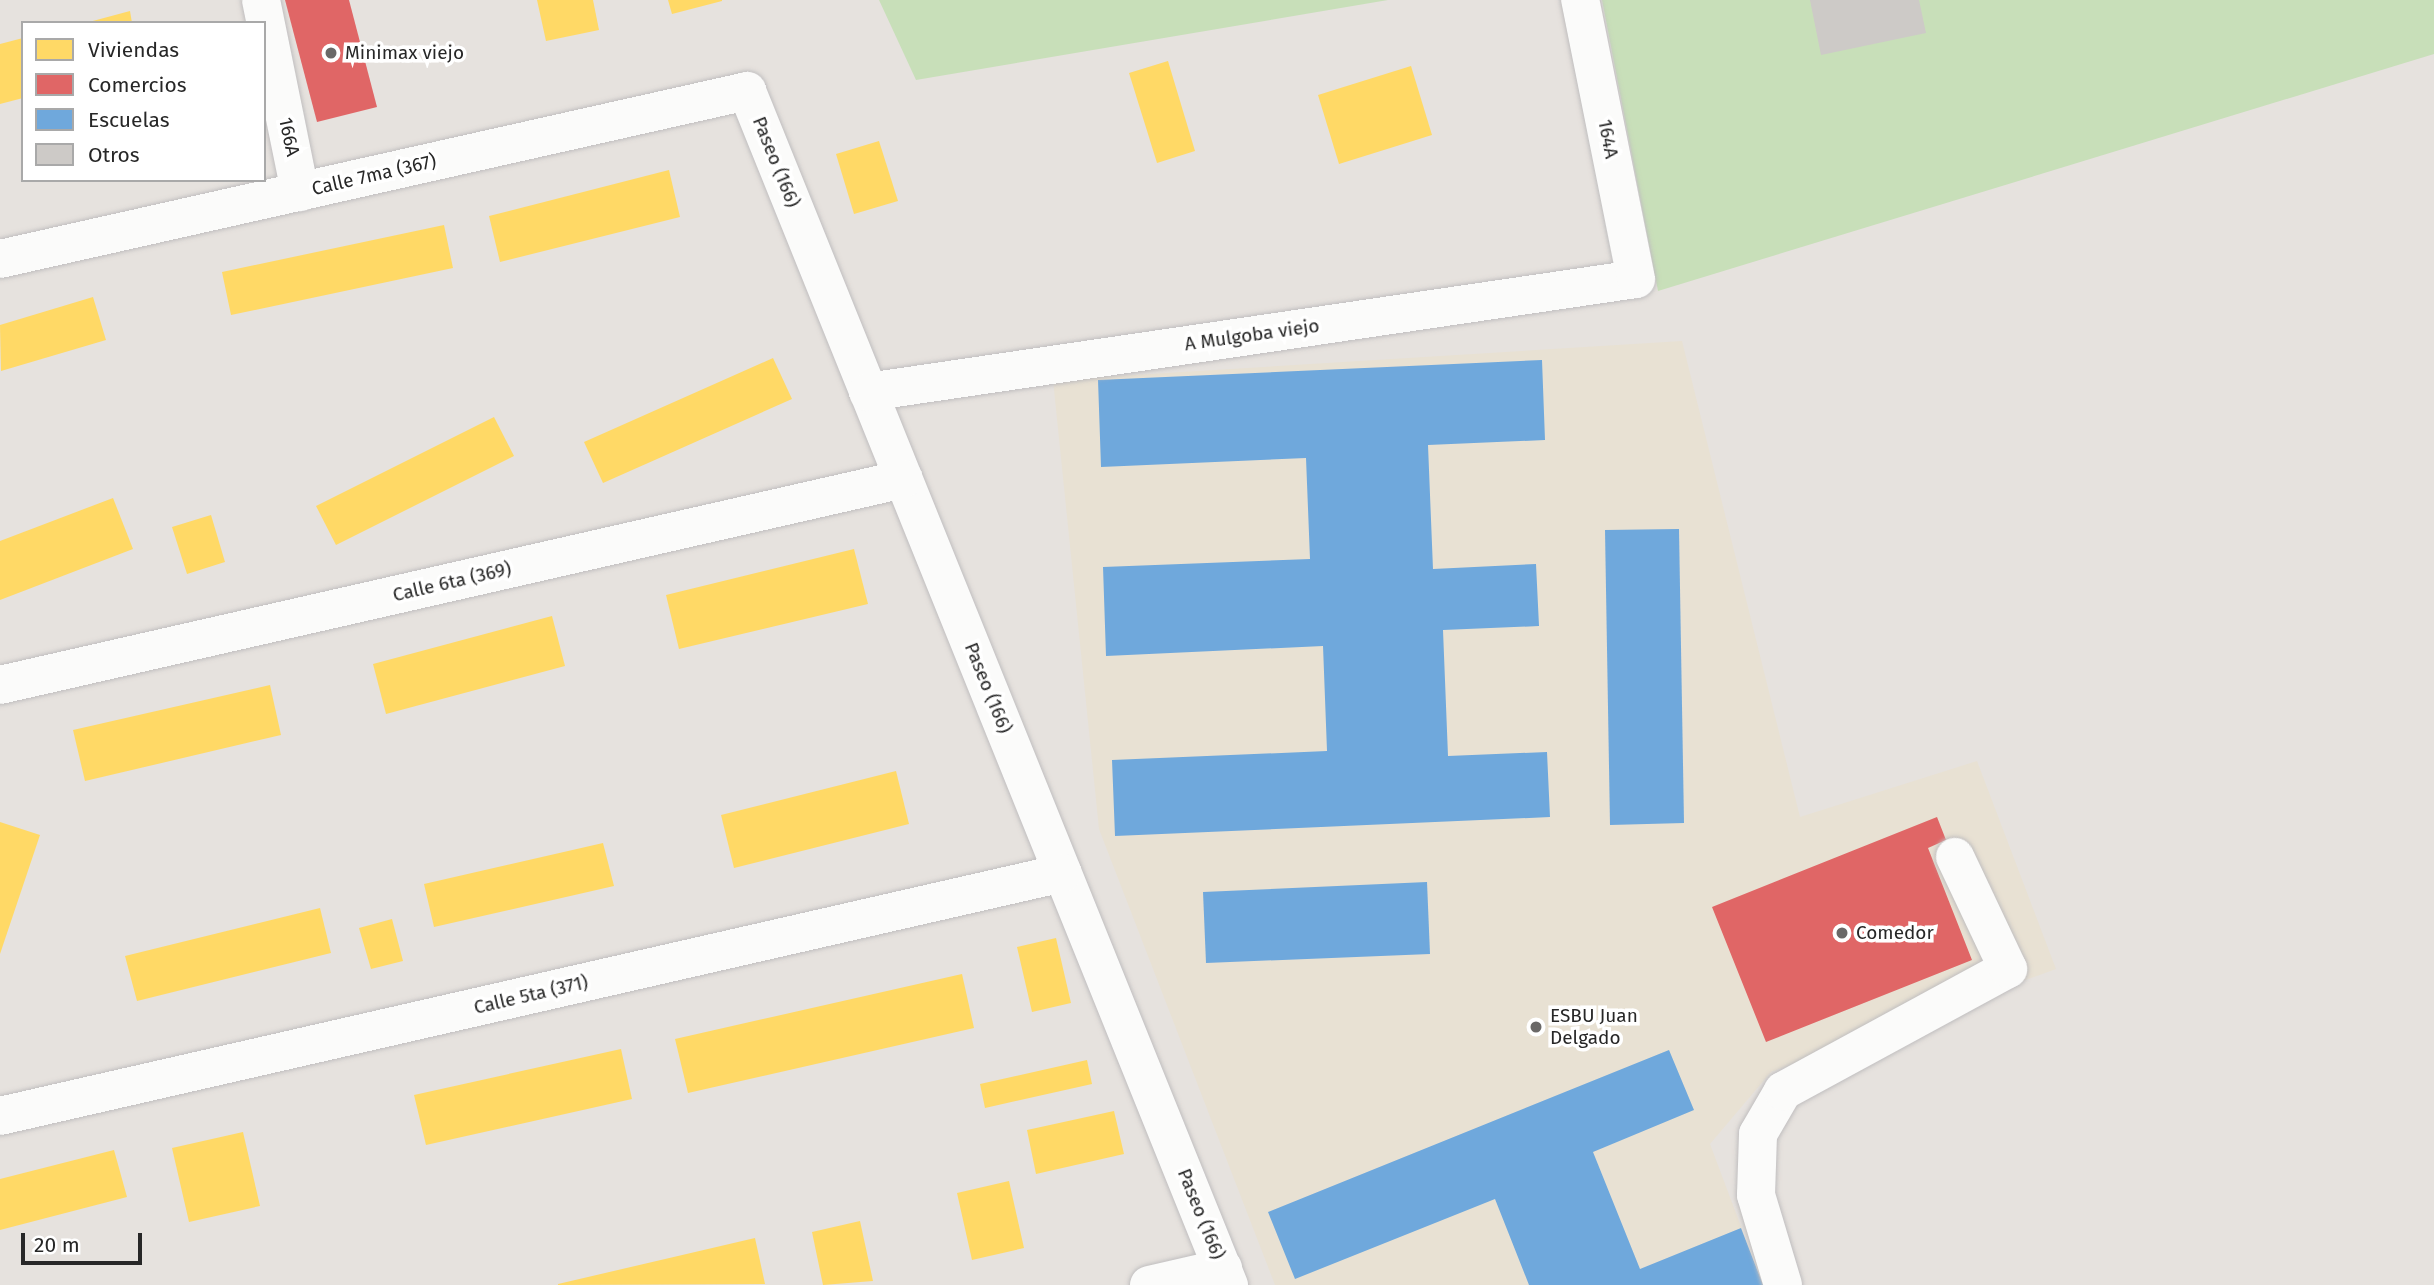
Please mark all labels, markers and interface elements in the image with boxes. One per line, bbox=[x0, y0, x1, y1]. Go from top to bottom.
legend bbox=[21, 21, 266, 182]
text: Viviendas bbox=[88, 37, 179, 63]
place label: Minimax viejo bbox=[345, 42, 464, 64]
marker: Minimax viejo bbox=[323, 45, 339, 61]
text: Comercios bbox=[88, 72, 187, 98]
text: Escuelas bbox=[88, 107, 170, 133]
street label: Paseo (166) bbox=[747, 113, 805, 211]
street label: 166A bbox=[274, 115, 304, 159]
street label: 164A bbox=[1593, 118, 1623, 160]
text: Otros bbox=[88, 142, 140, 168]
street label: Calle 7ma (367) bbox=[310, 150, 438, 200]
street label: A Mulgoba viejo bbox=[1183, 314, 1321, 356]
street label: Calle 6ta (369) bbox=[391, 557, 513, 607]
street label: Paseo (166) bbox=[959, 639, 1017, 737]
place label: Comedor bbox=[1856, 922, 1934, 944]
marker: Comedor bbox=[1834, 925, 1850, 941]
street label: Calle 5ta (371) bbox=[472, 971, 590, 1019]
place label: ESBU Juan Delgado bbox=[1550, 1005, 1638, 1049]
marker: ESBU Juan Delgado bbox=[1528, 1019, 1544, 1035]
street label: Paseo (166) bbox=[1172, 1165, 1230, 1263]
scale bar bbox=[24, 1218, 145, 1262]
text: 20 m bbox=[34, 1232, 80, 1258]

